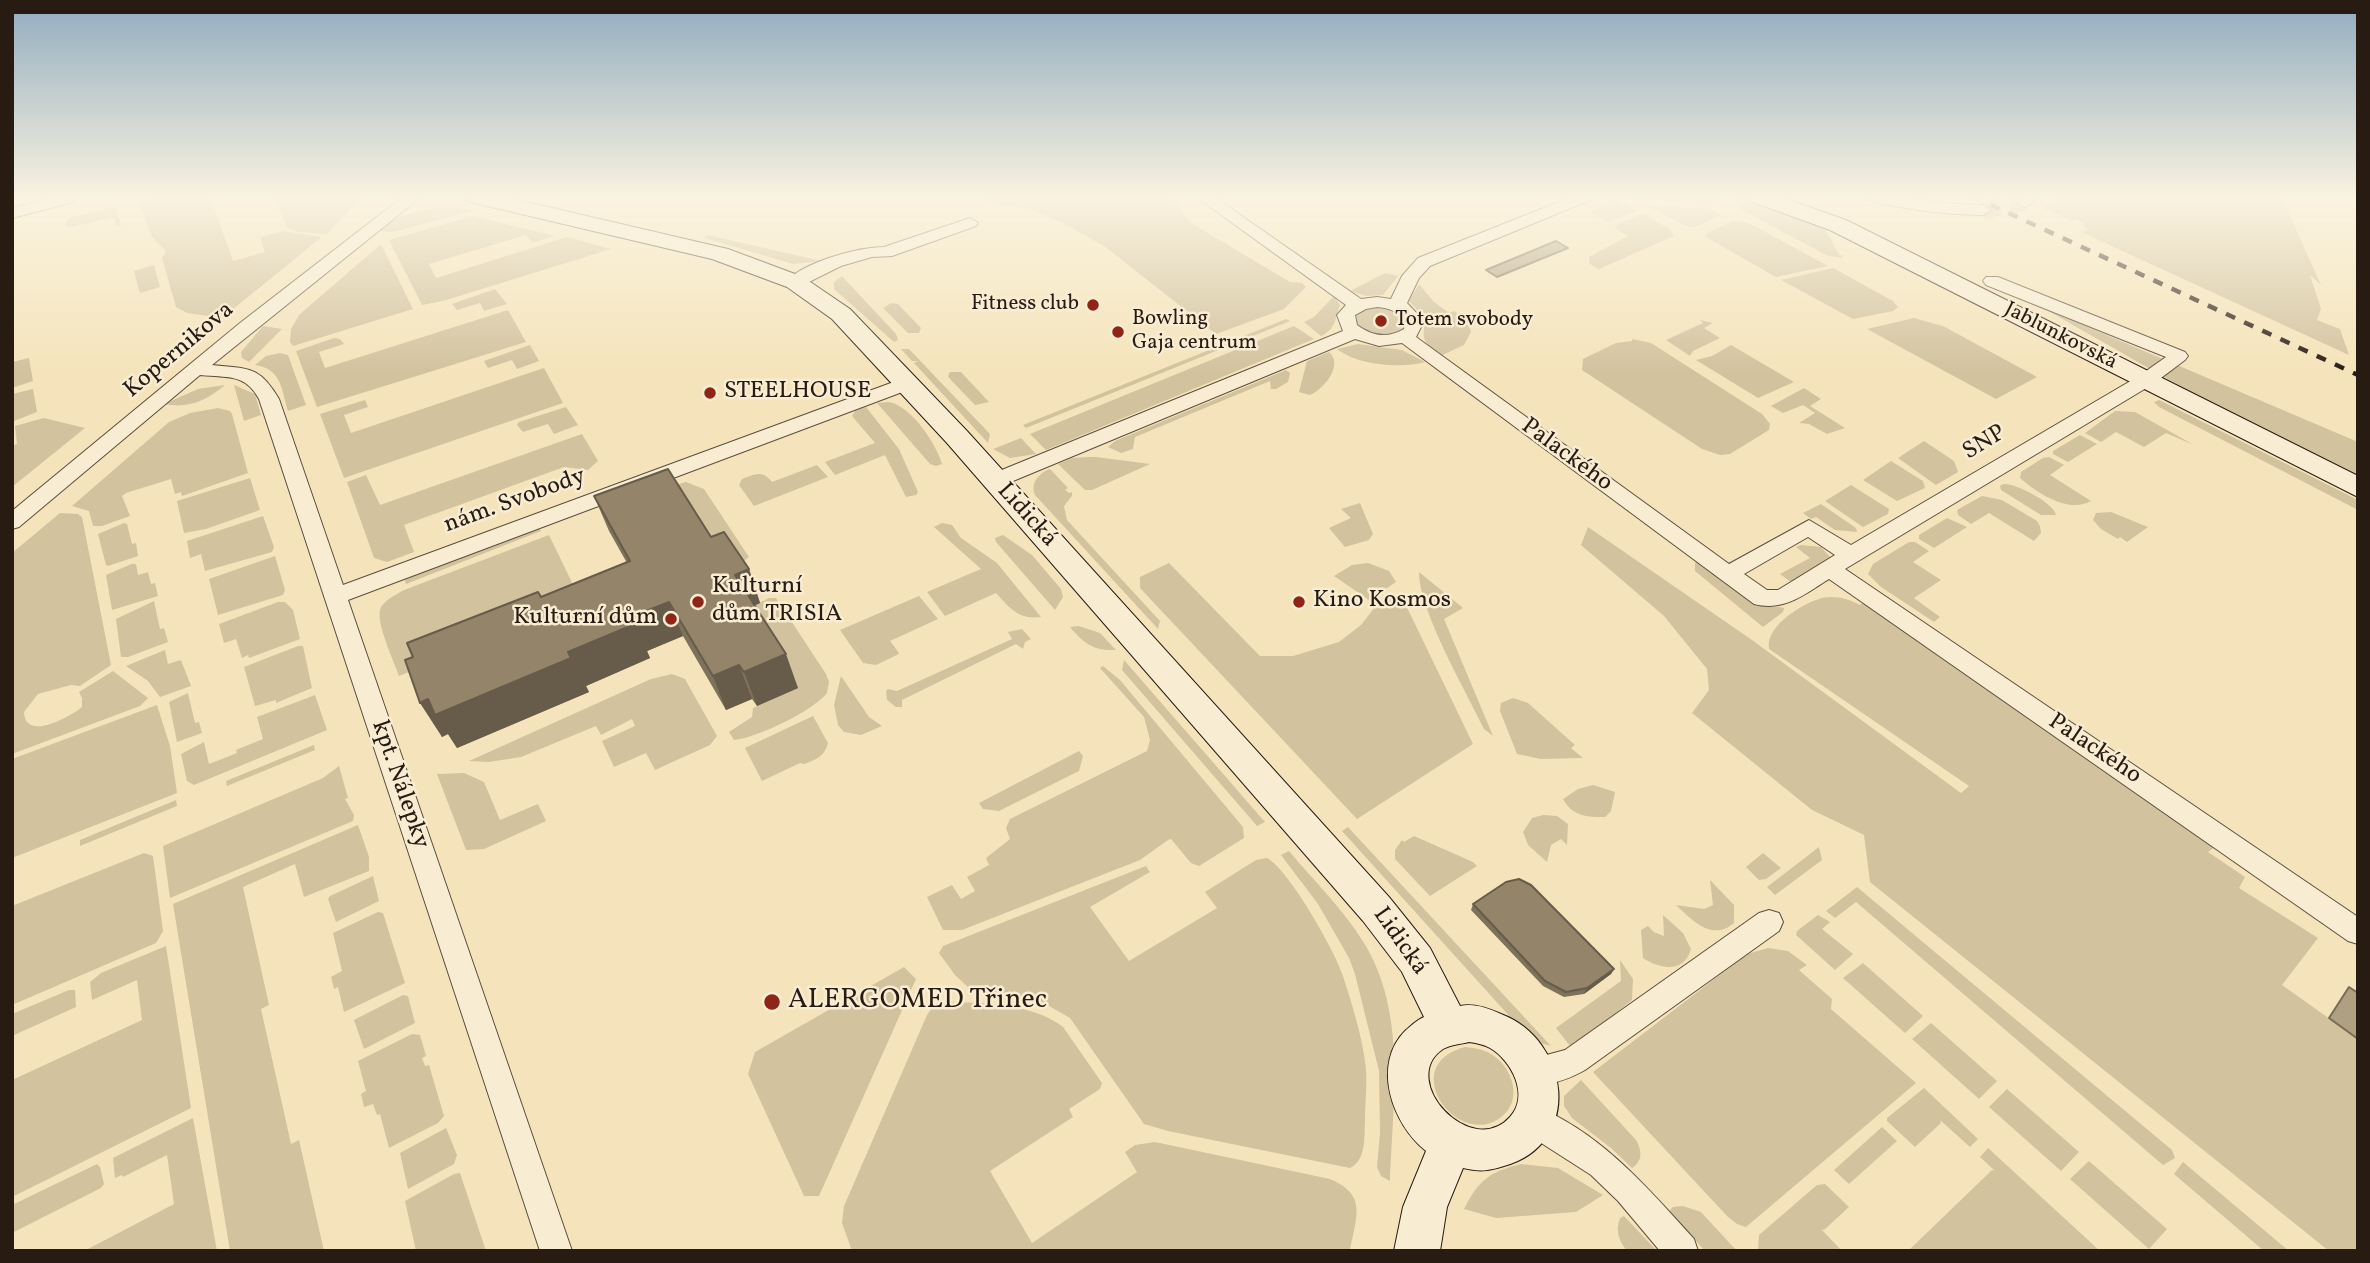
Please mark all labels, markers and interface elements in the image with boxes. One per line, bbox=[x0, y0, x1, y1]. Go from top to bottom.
place label: Fitness club bbox=[971, 292, 1079, 318]
street label: Kopernikova bbox=[119, 297, 241, 405]
marker: Fitness club bbox=[1085, 297, 1101, 313]
street label: Jablunkovská bbox=[1999, 298, 2121, 376]
place label: Bowling Gaja centrum bbox=[1132, 307, 1257, 357]
place label: Totem svobody bbox=[1395, 308, 1533, 334]
marker: Totem svobody bbox=[1373, 313, 1389, 329]
marker: Bowling Gaja centrum bbox=[1110, 324, 1126, 340]
place label: STEELHOUSE bbox=[724, 379, 871, 407]
marker: STEELHOUSE bbox=[702, 385, 718, 401]
street label: Palackého bbox=[1515, 413, 1617, 499]
street label: SNP bbox=[1958, 420, 2012, 468]
street label: nám. Svobody bbox=[440, 463, 590, 541]
street label: Lidická bbox=[990, 478, 1062, 554]
place label: Kulturní dům TRISIA bbox=[712, 574, 842, 630]
place label: Kino Kosmos bbox=[1313, 588, 1451, 616]
marker: Kulturní dům TRISIA bbox=[690, 594, 706, 610]
marker: Kino Kosmos bbox=[1291, 594, 1307, 610]
place label: Kulturní dům bbox=[513, 605, 657, 633]
marker: Kulturní dům bbox=[663, 611, 679, 627]
street label: Palackého bbox=[2042, 708, 2146, 792]
street label: kpt. Nálepky bbox=[364, 717, 434, 853]
street label: Lidická bbox=[1365, 902, 1433, 982]
place label: ALERGOMED Třinec bbox=[788, 985, 1047, 1019]
marker: ALERGOMED Třinec bbox=[762, 992, 782, 1012]

